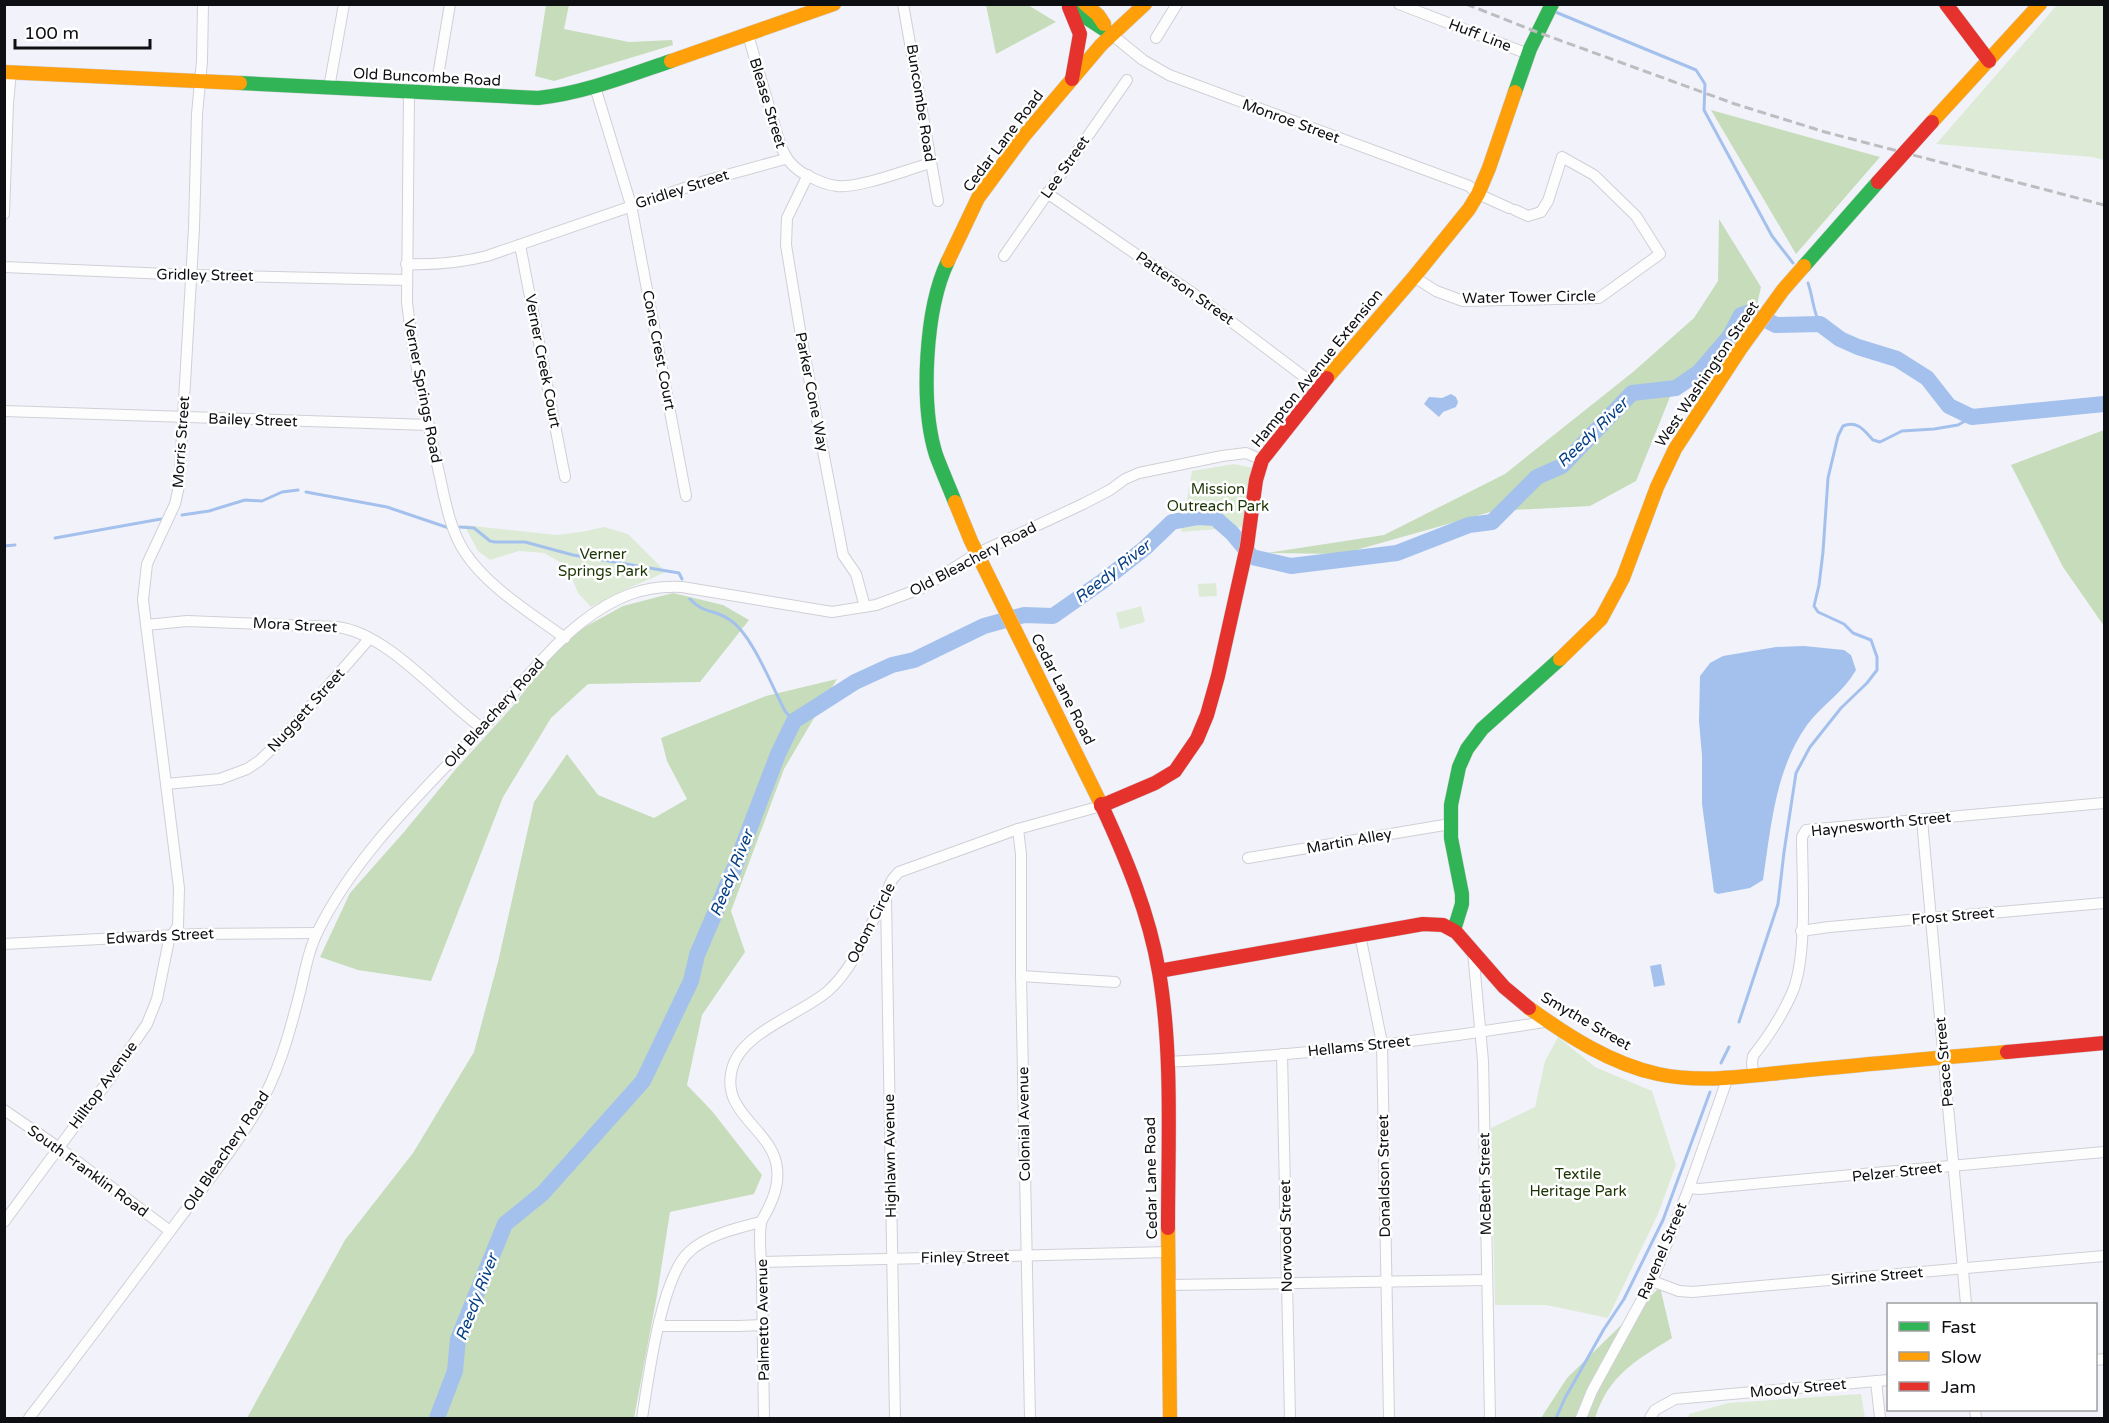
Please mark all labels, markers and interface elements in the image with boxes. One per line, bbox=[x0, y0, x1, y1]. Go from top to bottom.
scale bar bbox=[15, 12, 150, 50]
street label: Huff Line bbox=[1446, 15, 1514, 55]
text: 100 m bbox=[24, 22, 79, 44]
street label: Buncombe Road bbox=[903, 43, 939, 163]
street label: Blease Street bbox=[746, 56, 790, 151]
street label: Old Buncombe Road bbox=[353, 64, 501, 90]
street label: Cedar Lane Road bbox=[959, 87, 1047, 195]
street label: Monroe Street bbox=[1240, 95, 1342, 147]
street label: Lee Street bbox=[1037, 132, 1093, 202]
street label: Gridley Street bbox=[633, 165, 731, 213]
street label: Patterson Street bbox=[1132, 247, 1238, 329]
street label: Gridley Street bbox=[156, 265, 254, 285]
street label: Hampton Avenue Extension bbox=[1248, 285, 1386, 451]
street label: Water Tower Circle bbox=[1462, 287, 1596, 307]
street label: Cone Crest Court bbox=[639, 288, 680, 412]
street label: Verner Creek Court bbox=[521, 293, 565, 430]
street label: West Washington Street bbox=[1651, 297, 1763, 450]
street label: Verner Springs Road bbox=[400, 317, 446, 465]
street label: Parker Cone Way bbox=[792, 331, 832, 453]
water label: Reedy River bbox=[1553, 393, 1634, 472]
street label: Morris Street bbox=[169, 395, 193, 489]
street label: Bailey Street bbox=[208, 409, 298, 431]
park label: Mission Outreach Park bbox=[1167, 480, 1269, 515]
street label: Old Bleachery Road bbox=[906, 518, 1040, 600]
water label: Reedy River bbox=[1070, 535, 1156, 608]
park label: Verner Springs Park bbox=[558, 545, 648, 580]
street label: Mora Street bbox=[252, 614, 338, 636]
street label: Cedar Lane Road bbox=[1027, 630, 1099, 748]
street label: Old Bleachery Road bbox=[440, 655, 548, 771]
street label: Nuggett Street bbox=[264, 664, 349, 756]
street label: Haynesworth Street bbox=[1810, 808, 1952, 840]
street label: Martin Alley bbox=[1305, 825, 1393, 857]
water label: Reedy River bbox=[706, 826, 759, 919]
street label: Odom Circle bbox=[843, 880, 899, 966]
street label: Frost Street bbox=[1911, 903, 1995, 929]
street label: Edwards Street bbox=[106, 924, 215, 948]
street label: Smythe Street bbox=[1538, 988, 1635, 1054]
street label: Peace Street bbox=[1931, 1016, 1957, 1108]
street label: Hellams Street bbox=[1307, 1032, 1412, 1060]
street label: Hilltop Avenue bbox=[65, 1038, 141, 1132]
street label: Colonial Avenue bbox=[1014, 1066, 1034, 1182]
street label: Old Bleachery Road bbox=[179, 1087, 273, 1215]
street label: Highlawn Avenue bbox=[880, 1094, 900, 1218]
street label: Donaldson Street bbox=[1374, 1114, 1394, 1238]
street label: Cedar Lane Road bbox=[1141, 1117, 1161, 1239]
street label: South Franklin Road bbox=[24, 1121, 152, 1221]
street label: McBeth Street bbox=[1475, 1132, 1495, 1236]
street label: Pelzer Street bbox=[1851, 1158, 1943, 1186]
park label: Textile Heritage Park bbox=[1529, 1165, 1627, 1200]
street label: Norwood Street bbox=[1276, 1179, 1296, 1293]
street label: Ravenel Street bbox=[1634, 1200, 1691, 1302]
street label: Finley Street bbox=[920, 1247, 1010, 1267]
water label: Reedy River bbox=[451, 1249, 503, 1344]
street label: Palmetto Avenue bbox=[753, 1259, 773, 1381]
street label: Sirrine Street bbox=[1830, 1263, 1924, 1289]
legend bbox=[1887, 1303, 2097, 1411]
text: Fast bbox=[1941, 1316, 1976, 1338]
text: Slow bbox=[1941, 1346, 1982, 1368]
street label: Moody Street bbox=[1749, 1375, 1847, 1401]
text: Jam bbox=[1941, 1376, 1976, 1398]

